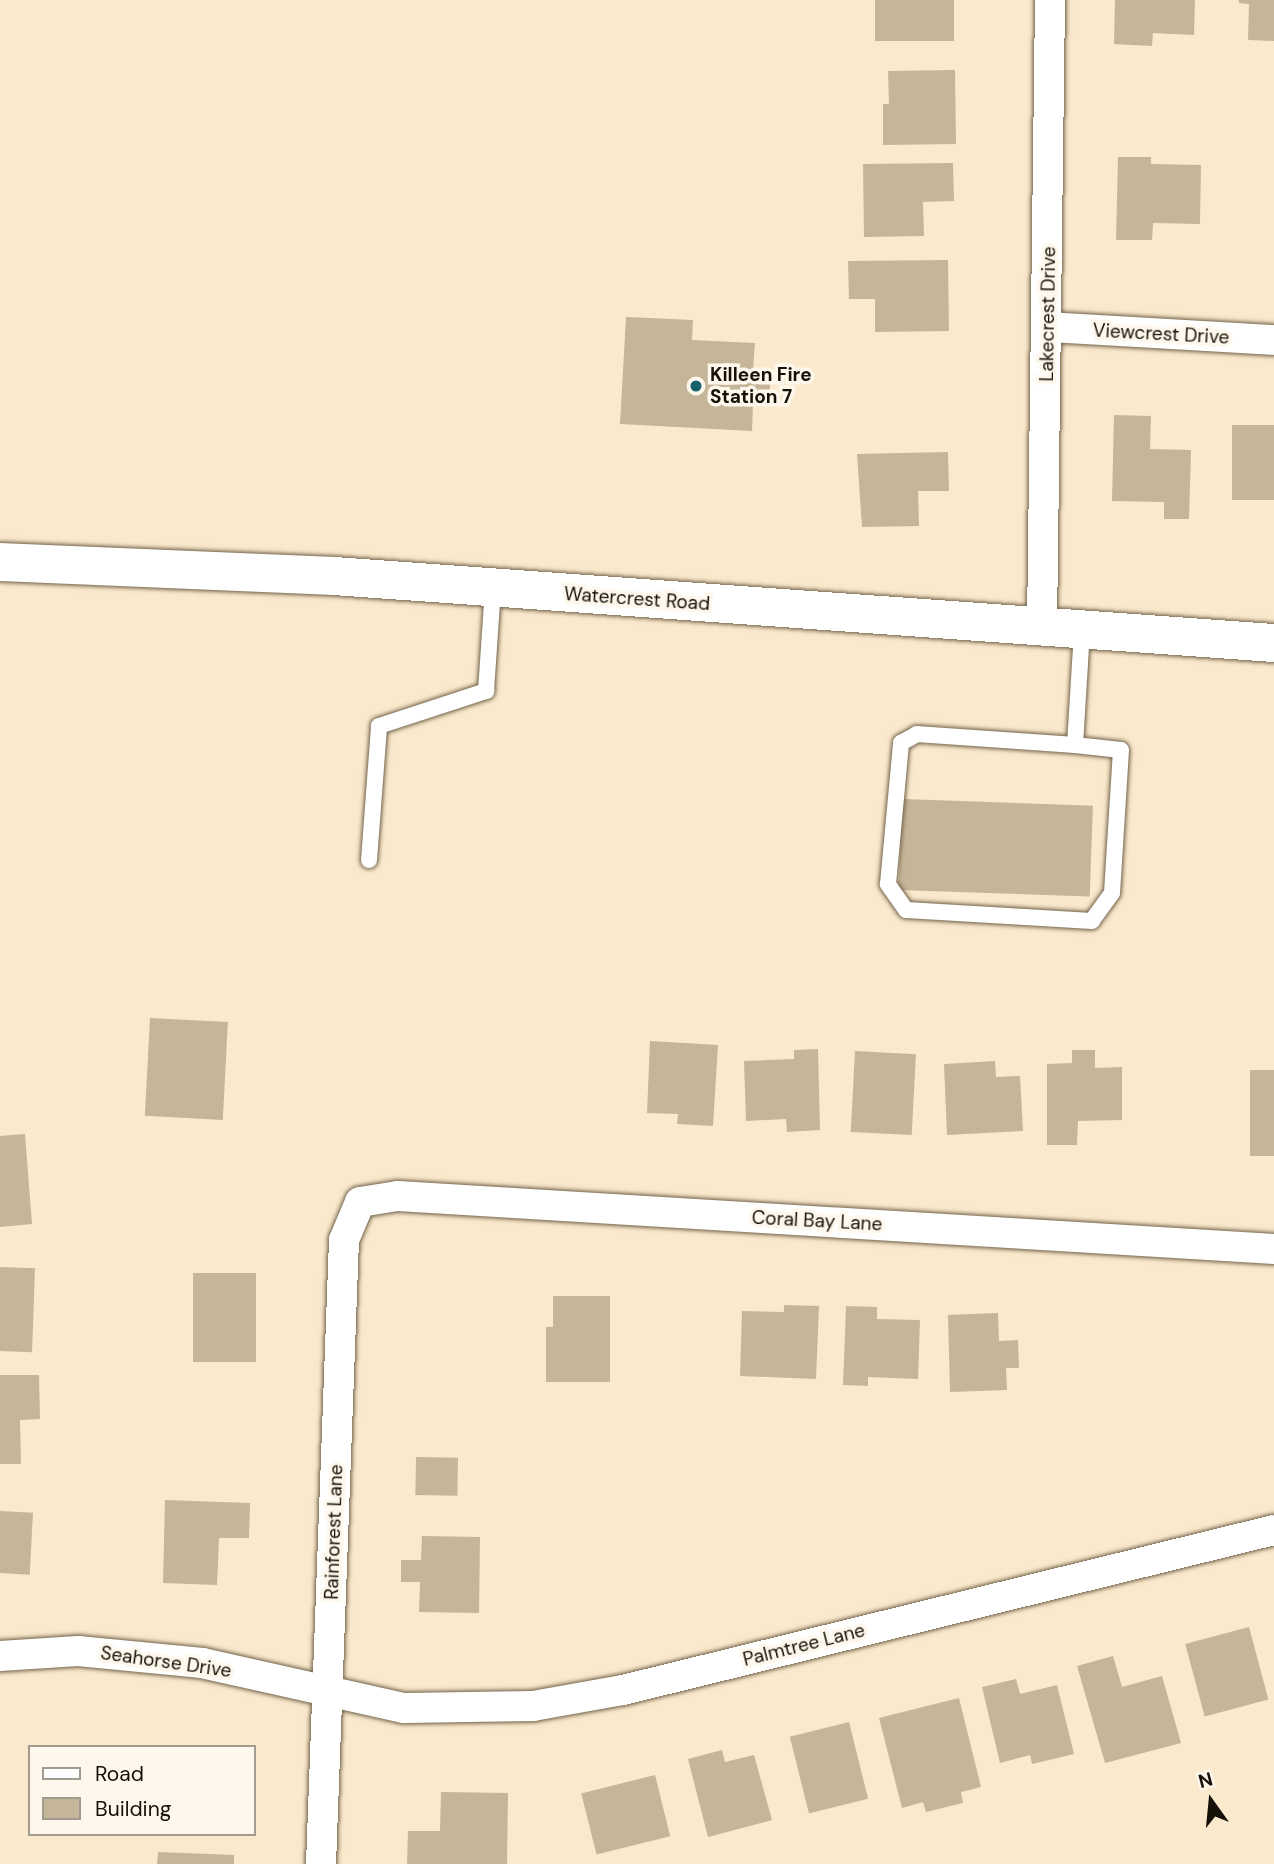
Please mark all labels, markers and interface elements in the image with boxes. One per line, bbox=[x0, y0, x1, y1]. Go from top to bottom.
street label: Lakecrest Drive bbox=[1035, 246, 1061, 382]
street label: Viewcrest Drive bbox=[1092, 319, 1230, 349]
place label: Killeen Fire Station 7 bbox=[710, 364, 812, 408]
marker: Killeen Fire Station 7 bbox=[688, 378, 704, 394]
street label: Watercrest Road bbox=[563, 583, 711, 615]
street label: Coral Bay Lane bbox=[751, 1206, 883, 1236]
street label: Rainforest Lane bbox=[320, 1464, 348, 1600]
street label: Palmtree Lane bbox=[741, 1619, 867, 1671]
street label: Seahorse Drive bbox=[99, 1642, 233, 1682]
legend bbox=[28, 1745, 256, 1836]
text: Road bbox=[95, 1760, 144, 1788]
north arrow bbox=[1176, 1766, 1246, 1836]
text: N bbox=[1195, 1766, 1215, 1794]
text: Building bbox=[95, 1795, 171, 1823]

